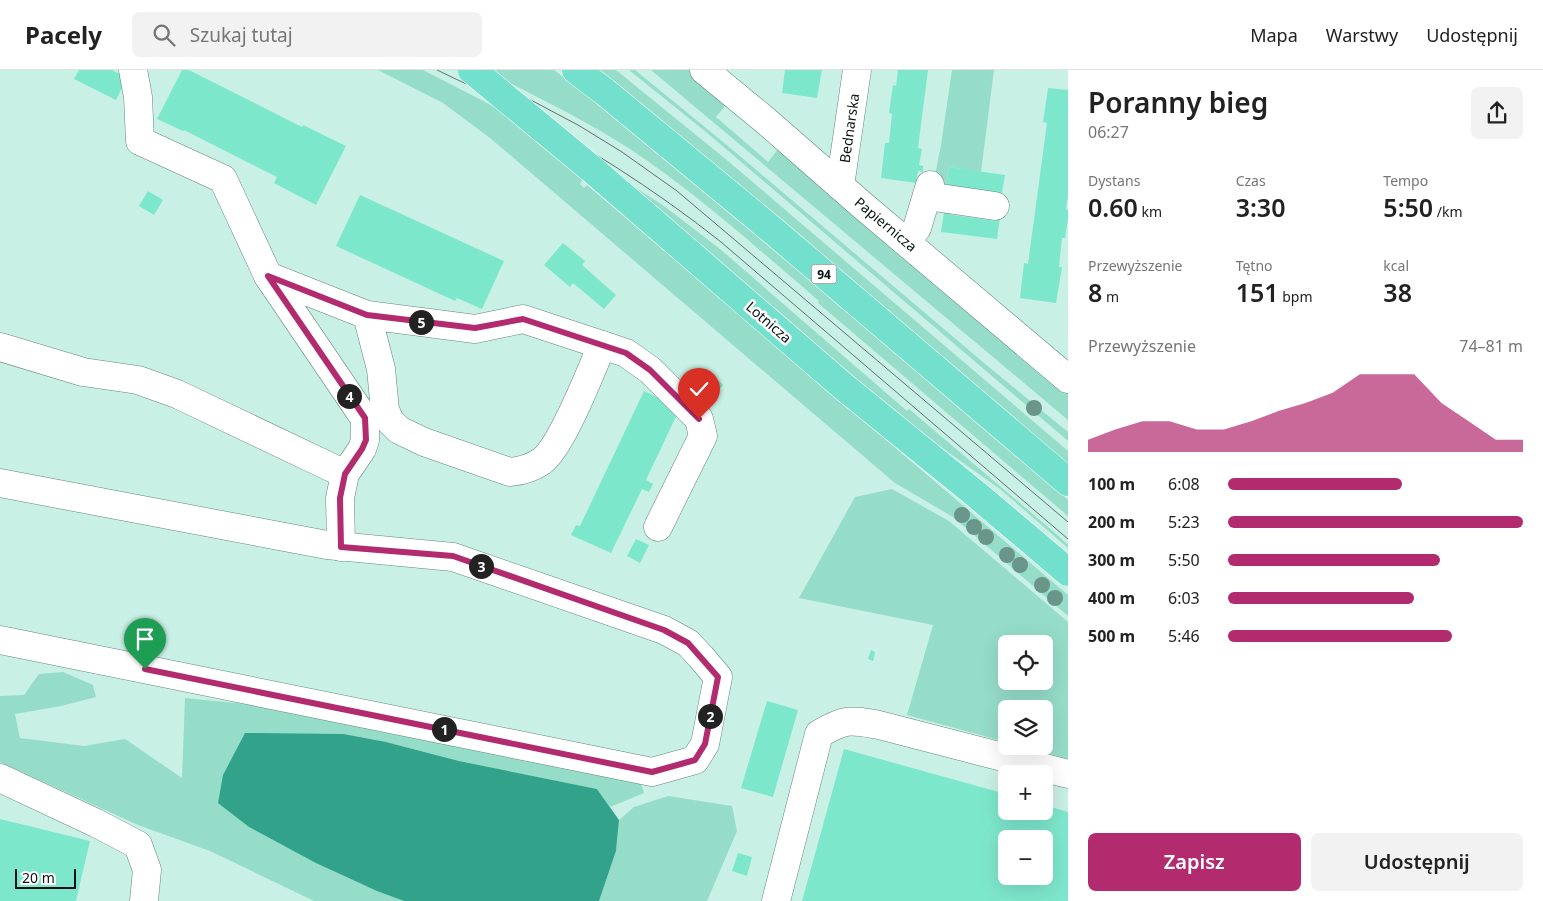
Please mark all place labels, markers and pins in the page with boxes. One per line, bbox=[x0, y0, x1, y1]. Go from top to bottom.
pin: 5 bbox=[408, 310, 434, 334]
pin bbox=[678, 368, 720, 419]
pin: 4 bbox=[336, 384, 362, 408]
pin: 3 bbox=[468, 554, 494, 578]
pin bbox=[124, 618, 166, 669]
pin: 2 bbox=[698, 704, 722, 728]
pin: 1 bbox=[432, 716, 456, 742]

